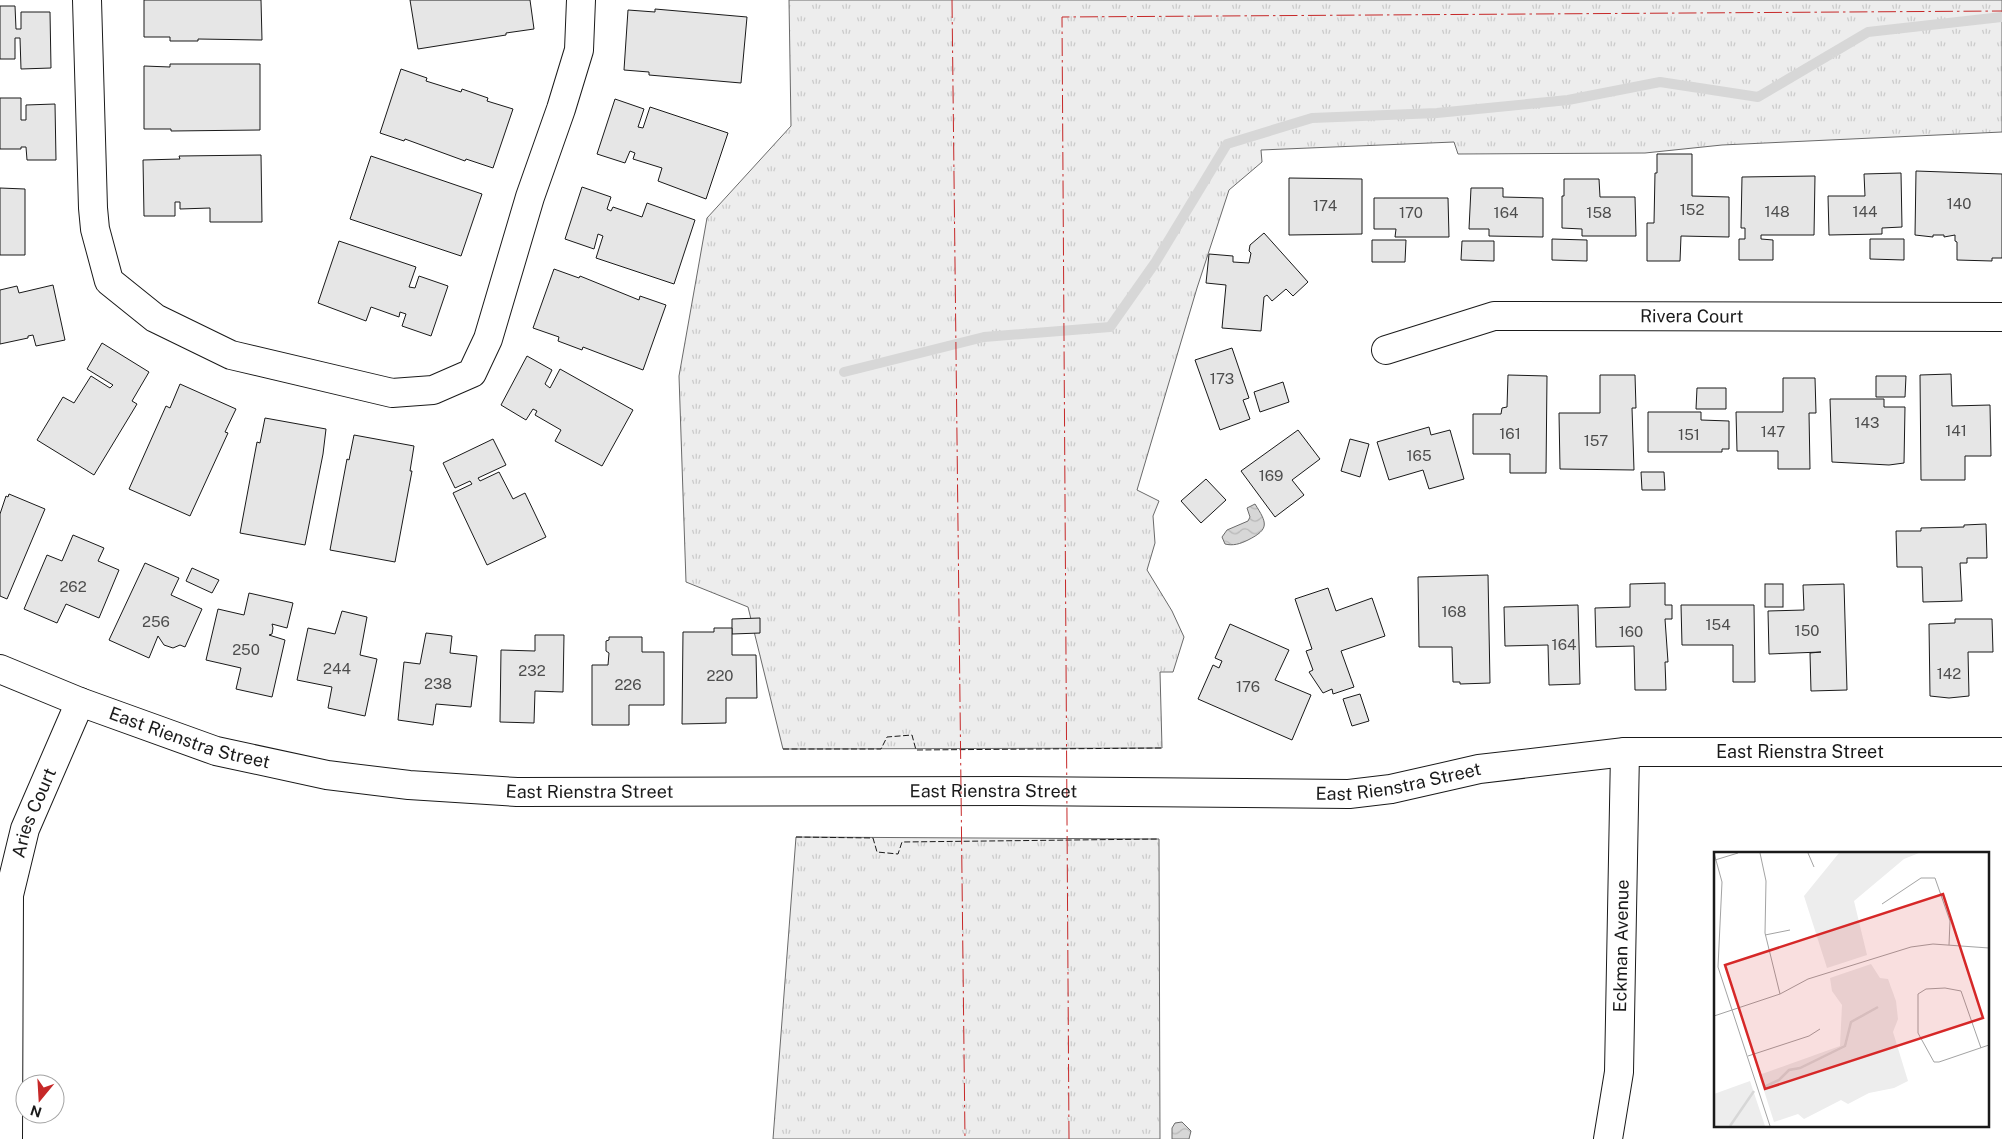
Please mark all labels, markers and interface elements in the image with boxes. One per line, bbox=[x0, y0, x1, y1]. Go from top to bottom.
house number: 140 bbox=[1947, 195, 1971, 212]
house number: 174 bbox=[1313, 197, 1337, 214]
house number: 152 bbox=[1680, 201, 1704, 218]
house number: 148 bbox=[1764, 203, 1790, 220]
house number: 144 bbox=[1853, 203, 1877, 220]
house number: 170 bbox=[1399, 204, 1423, 221]
house number: 164 bbox=[1494, 204, 1518, 221]
house number: 158 bbox=[1586, 204, 1612, 221]
street label: Rivera Court bbox=[1640, 305, 1744, 326]
house number: 173 bbox=[1210, 370, 1234, 387]
house number: 143 bbox=[1855, 414, 1879, 431]
house number: 141 bbox=[1945, 422, 1967, 439]
house number: 147 bbox=[1761, 423, 1785, 440]
house number: 161 bbox=[1499, 425, 1521, 442]
house number: 151 bbox=[1678, 426, 1700, 443]
house number: 157 bbox=[1584, 432, 1608, 449]
house number: 165 bbox=[1406, 447, 1432, 464]
house number: 169 bbox=[1259, 467, 1283, 484]
house number: 262 bbox=[59, 578, 87, 595]
house number: 168 bbox=[1441, 603, 1467, 620]
house number: 256 bbox=[142, 613, 170, 630]
house number: 154 bbox=[1705, 616, 1731, 633]
house number: 150 bbox=[1795, 622, 1819, 639]
house number: 160 bbox=[1619, 623, 1643, 640]
house number: 164 bbox=[1552, 636, 1576, 653]
house number: 250 bbox=[232, 641, 260, 658]
house number: 244 bbox=[323, 660, 351, 677]
house number: 232 bbox=[518, 662, 546, 679]
house number: 142 bbox=[1937, 665, 1961, 682]
house number: 220 bbox=[706, 667, 734, 684]
house number: 238 bbox=[424, 675, 452, 692]
house number: 226 bbox=[614, 676, 642, 693]
house number: 176 bbox=[1236, 678, 1260, 695]
street label: East Rienstra Street bbox=[106, 702, 272, 772]
street label: East Rienstra Street bbox=[1716, 741, 1884, 762]
street label: East Rienstra Street bbox=[1315, 758, 1483, 804]
street label: Aries Court bbox=[7, 765, 60, 860]
street label: East Rienstra Street bbox=[505, 780, 673, 802]
street label: East Rienstra Street bbox=[910, 780, 1078, 802]
inset map bbox=[1714, 852, 1990, 1126]
street label: Eckman Avenue bbox=[1609, 879, 1633, 1013]
north arrow bbox=[15, 1074, 65, 1124]
text: N bbox=[28, 1102, 44, 1121]

